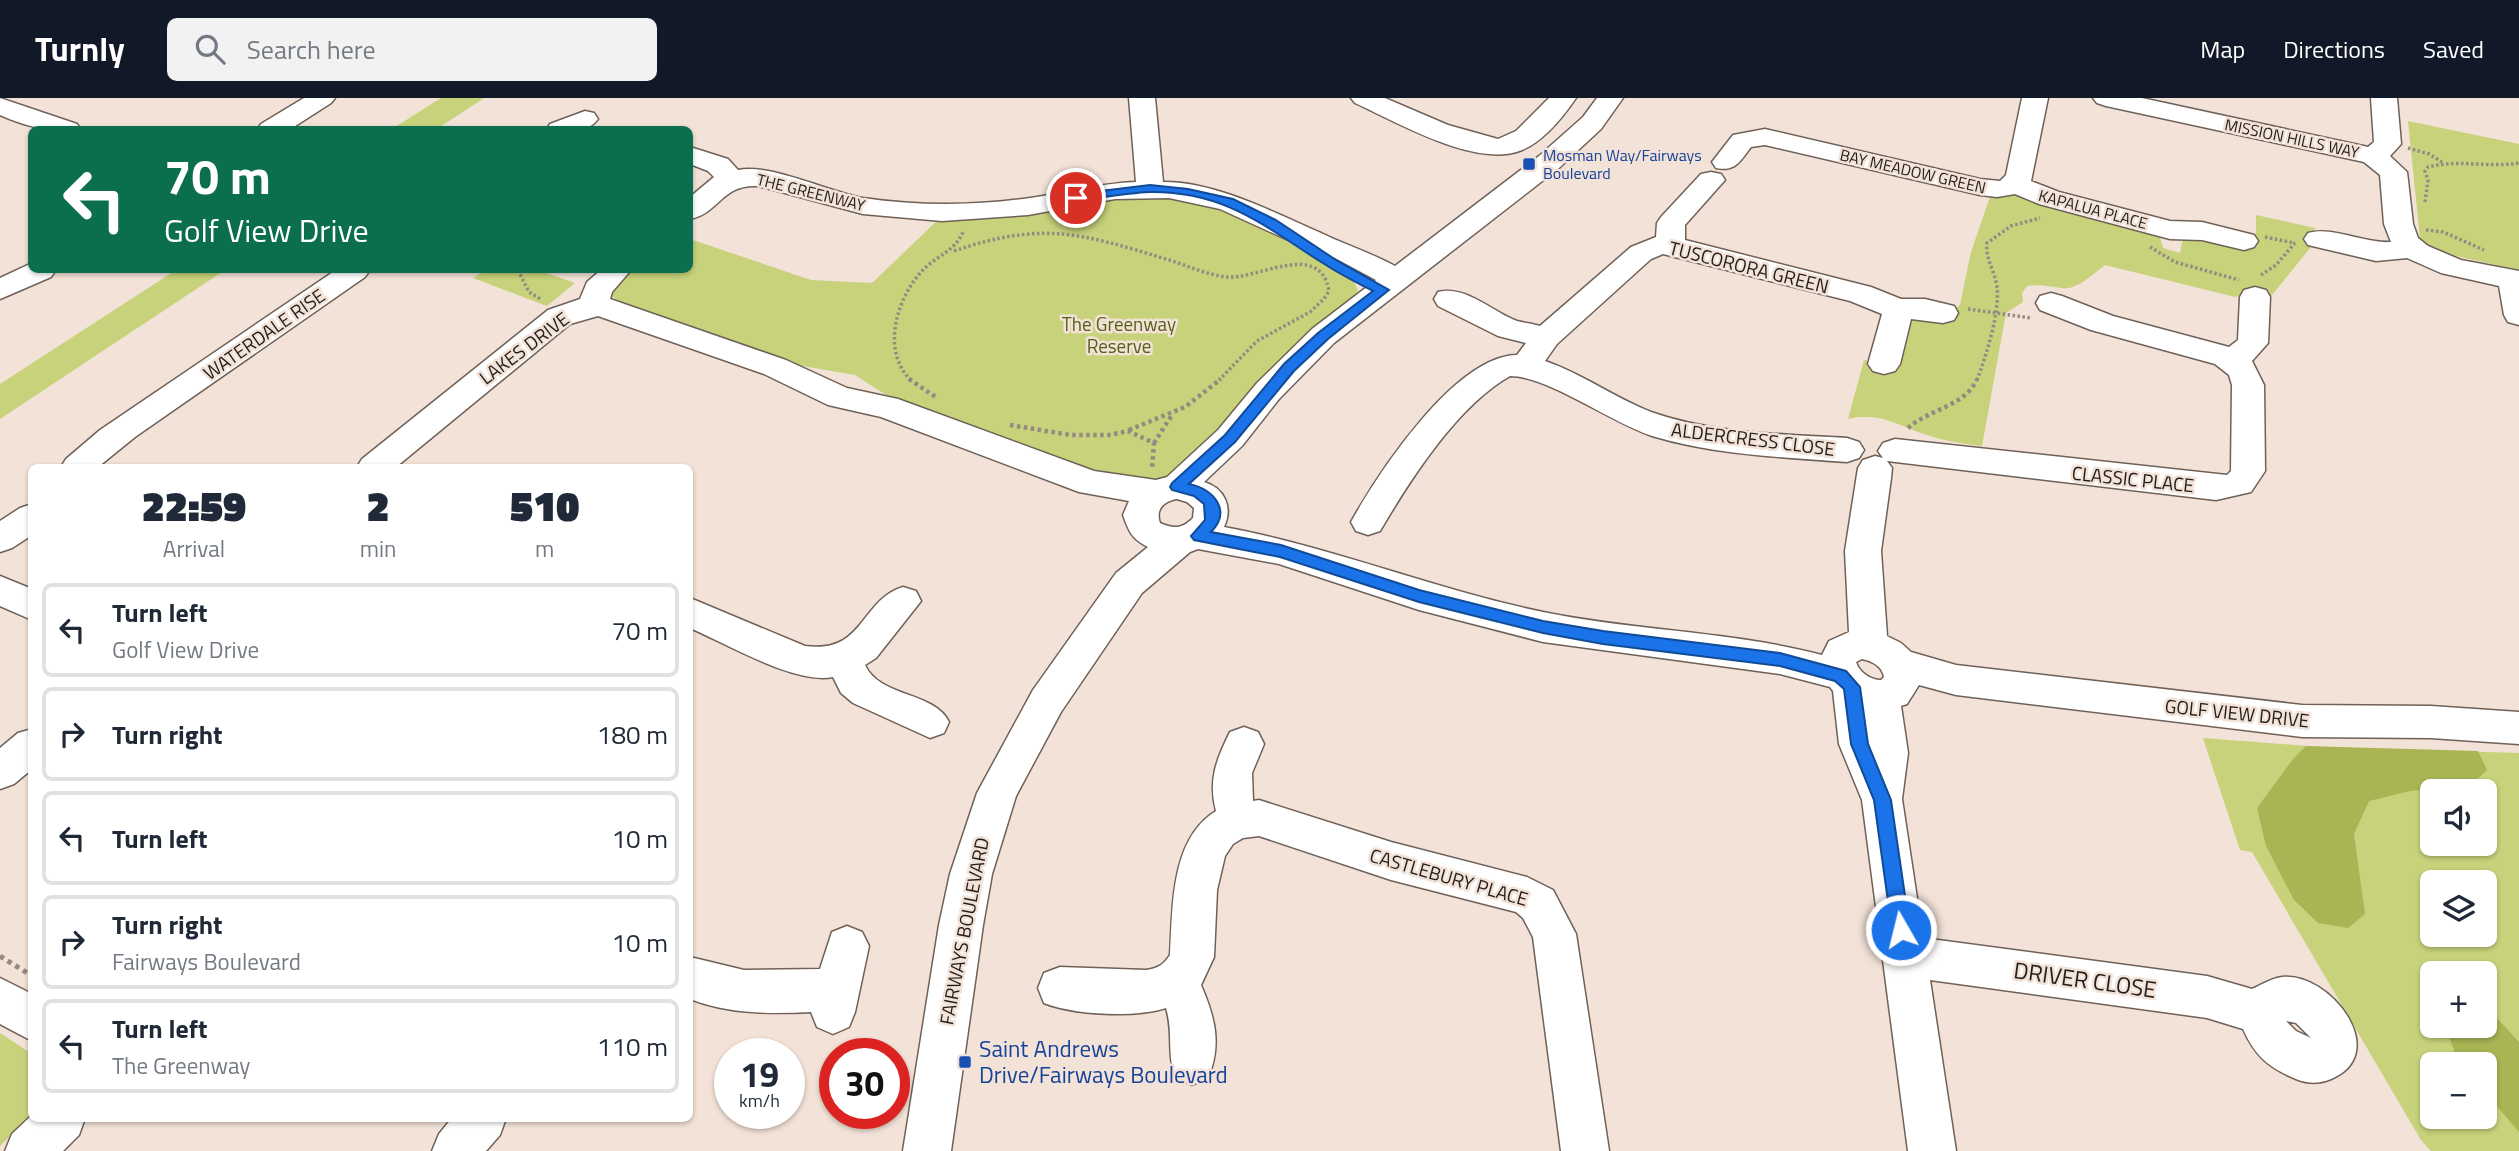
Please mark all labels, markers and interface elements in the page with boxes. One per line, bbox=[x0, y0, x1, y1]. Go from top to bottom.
search box bbox=[167, 18, 657, 81]
text: Turnly bbox=[35, 24, 125, 74]
icon: search bbox=[191, 30, 229, 68]
text: Search here bbox=[247, 30, 376, 69]
text: Map bbox=[2200, 31, 2245, 67]
text: Directions bbox=[2283, 31, 2385, 67]
text: Saved bbox=[2423, 31, 2484, 67]
street label: MISSION HILLS WAY bbox=[2222, 112, 2362, 164]
text: 70 m bbox=[164, 138, 271, 213]
place label: Mosman Way/Fairways Boulevard bbox=[1543, 143, 1702, 185]
street label: BAY MEADOW GREEN bbox=[1838, 143, 1988, 199]
icon: left bbox=[49, 154, 140, 245]
marker: Mosman Way/Fairways Boulevard bbox=[1521, 156, 1537, 172]
street label: THE GREENWAY bbox=[754, 167, 868, 217]
pin bbox=[1046, 168, 1106, 228]
icon: arrive bbox=[1057, 179, 1095, 217]
street label: KAPALUA PLACE bbox=[2036, 183, 2150, 235]
text: Golf View Drive bbox=[164, 206, 369, 254]
street label: TUSCORORA GREEN bbox=[1666, 233, 1832, 300]
street label: WATERDALE RISE bbox=[197, 281, 331, 387]
street label: LAKES DRIVE bbox=[472, 304, 575, 391]
park label: The Greenway Reserve bbox=[1062, 309, 1176, 360]
street label: ALDERCRESS CLOSE bbox=[1670, 414, 1836, 463]
street label: CLASSIC PLACE bbox=[2071, 458, 2196, 499]
text: 22:59 bbox=[142, 473, 246, 537]
text: 2 bbox=[367, 473, 390, 537]
text: 510 bbox=[510, 473, 579, 537]
text: Arrival bbox=[163, 531, 225, 566]
text: min bbox=[360, 531, 396, 566]
text: m bbox=[535, 531, 554, 566]
text: Turn left bbox=[112, 593, 207, 632]
icon: left bbox=[53, 611, 91, 649]
text: 70 m bbox=[611, 611, 668, 650]
text: Golf View Drive bbox=[112, 632, 259, 667]
street label: GOLF VIEW DRIVE bbox=[2163, 691, 2311, 735]
icon: right bbox=[53, 715, 91, 753]
text: Turn right bbox=[112, 715, 223, 754]
text: 180 m bbox=[597, 715, 668, 754]
map controls bbox=[2420, 779, 2497, 1129]
button: sound bbox=[2420, 779, 2497, 856]
icon: left bbox=[53, 819, 91, 857]
text: Turn left bbox=[112, 819, 207, 858]
text: 10 m bbox=[611, 819, 668, 858]
street label: FAIRWAYS BOULEVARD bbox=[931, 835, 996, 1027]
street label: CASTLEBURY PLACE bbox=[1367, 840, 1532, 913]
button: layers bbox=[2420, 870, 2497, 947]
position arrow bbox=[1864, 893, 1938, 967]
text: Turn right bbox=[112, 905, 223, 944]
icon: right bbox=[53, 923, 91, 961]
text: 10 m bbox=[611, 923, 668, 962]
text: Fairways Boulevard bbox=[112, 944, 301, 979]
street label: DRIVER CLOSE bbox=[2012, 952, 2159, 1007]
button: + bbox=[2420, 961, 2497, 1038]
text: Turn left bbox=[112, 1009, 207, 1048]
icon: left bbox=[53, 1027, 91, 1065]
text: 110 m bbox=[597, 1027, 668, 1066]
place label: Saint Andrews Drive/Fairways Boulevard bbox=[979, 1031, 1228, 1092]
speed limit sign: 30 bbox=[819, 1038, 910, 1129]
text: 19 bbox=[740, 1047, 779, 1101]
text: The Greenway bbox=[112, 1048, 250, 1083]
button: − bbox=[2420, 1052, 2497, 1129]
marker: Saint Andrews Drive/Fairways Boulevard bbox=[957, 1054, 973, 1070]
text: km/h bbox=[739, 1087, 780, 1114]

